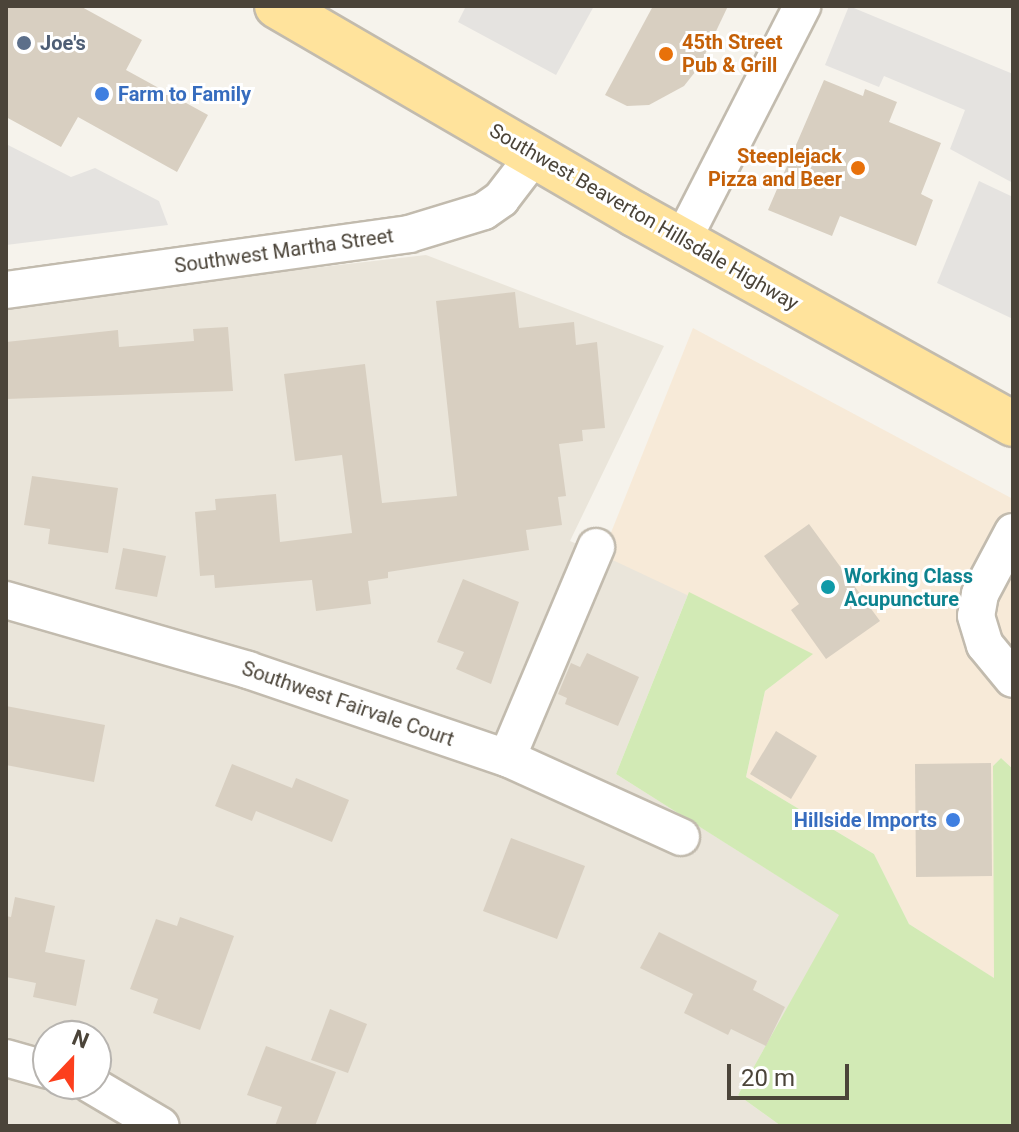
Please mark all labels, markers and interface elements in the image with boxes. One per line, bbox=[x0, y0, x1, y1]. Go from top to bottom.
place label: 45th Street Pub & Grill bbox=[682, 30, 782, 77]
place label: Joe's bbox=[40, 31, 86, 55]
marker: Joe's bbox=[15, 34, 33, 52]
marker: 45th Street Pub & Grill bbox=[657, 45, 675, 63]
place label: Farm to Family bbox=[118, 82, 251, 106]
marker: Farm to Family bbox=[93, 85, 111, 103]
street label: Southwest Beaverton Hillsdale Highway bbox=[485, 118, 803, 316]
place label: Steeplejack Pizza and Beer bbox=[708, 144, 842, 191]
marker: Steeplejack Pizza and Beer bbox=[849, 159, 867, 177]
street label: Southwest Martha Street bbox=[173, 224, 395, 278]
place label: Working Class Acupuncture bbox=[844, 564, 973, 611]
marker: Working Class Acupuncture bbox=[819, 578, 837, 596]
street label: Southwest Fairvale Court bbox=[239, 656, 457, 752]
place label: Hillside Imports bbox=[794, 808, 937, 832]
marker: Hillside Imports bbox=[944, 811, 962, 829]
north arrow bbox=[32, 1020, 112, 1100]
text: N bbox=[69, 1025, 92, 1054]
scale bar bbox=[731, 1048, 853, 1098]
text: 20 m bbox=[741, 1064, 795, 1092]

